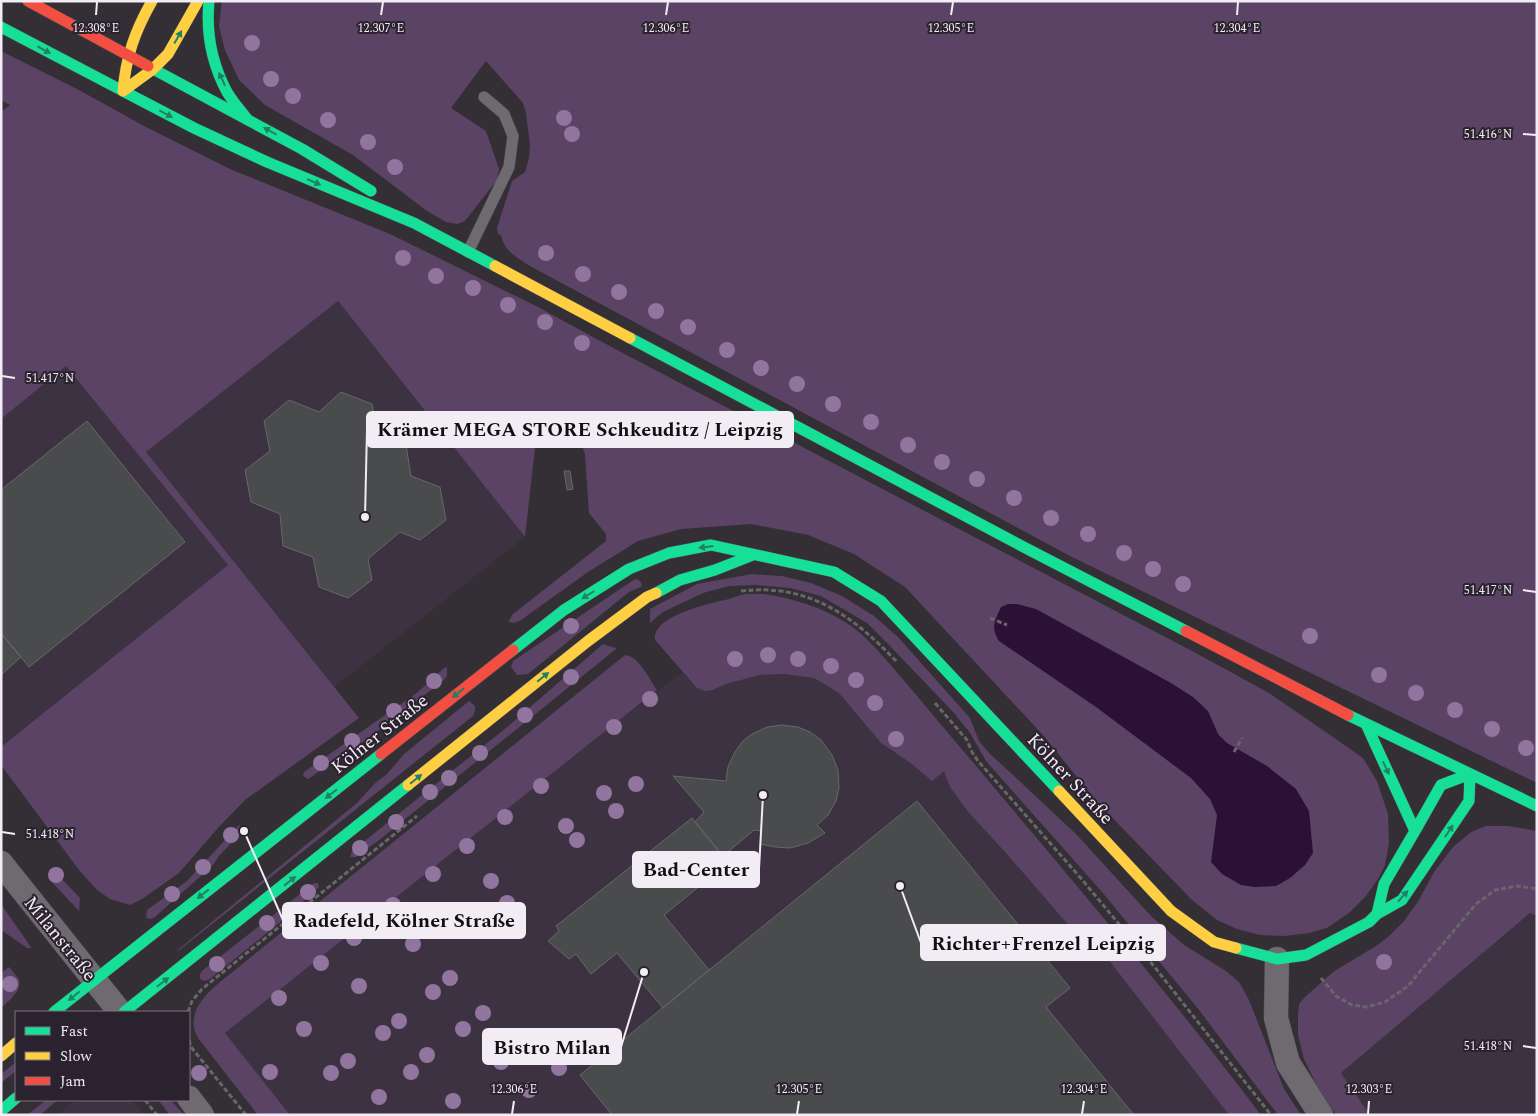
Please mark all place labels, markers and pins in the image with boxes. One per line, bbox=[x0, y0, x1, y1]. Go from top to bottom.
callout: Krämer MEGA STORE Schkeuditz / Leipzig bbox=[367, 412, 793, 447]
callout: Bad-Center bbox=[633, 852, 759, 887]
callout: Radefeld, Kölner Straße bbox=[283, 903, 525, 938]
callout: Richter+Frenzel Leipzig bbox=[921, 925, 1165, 960]
callout: Bistro Milan bbox=[483, 1029, 621, 1064]

